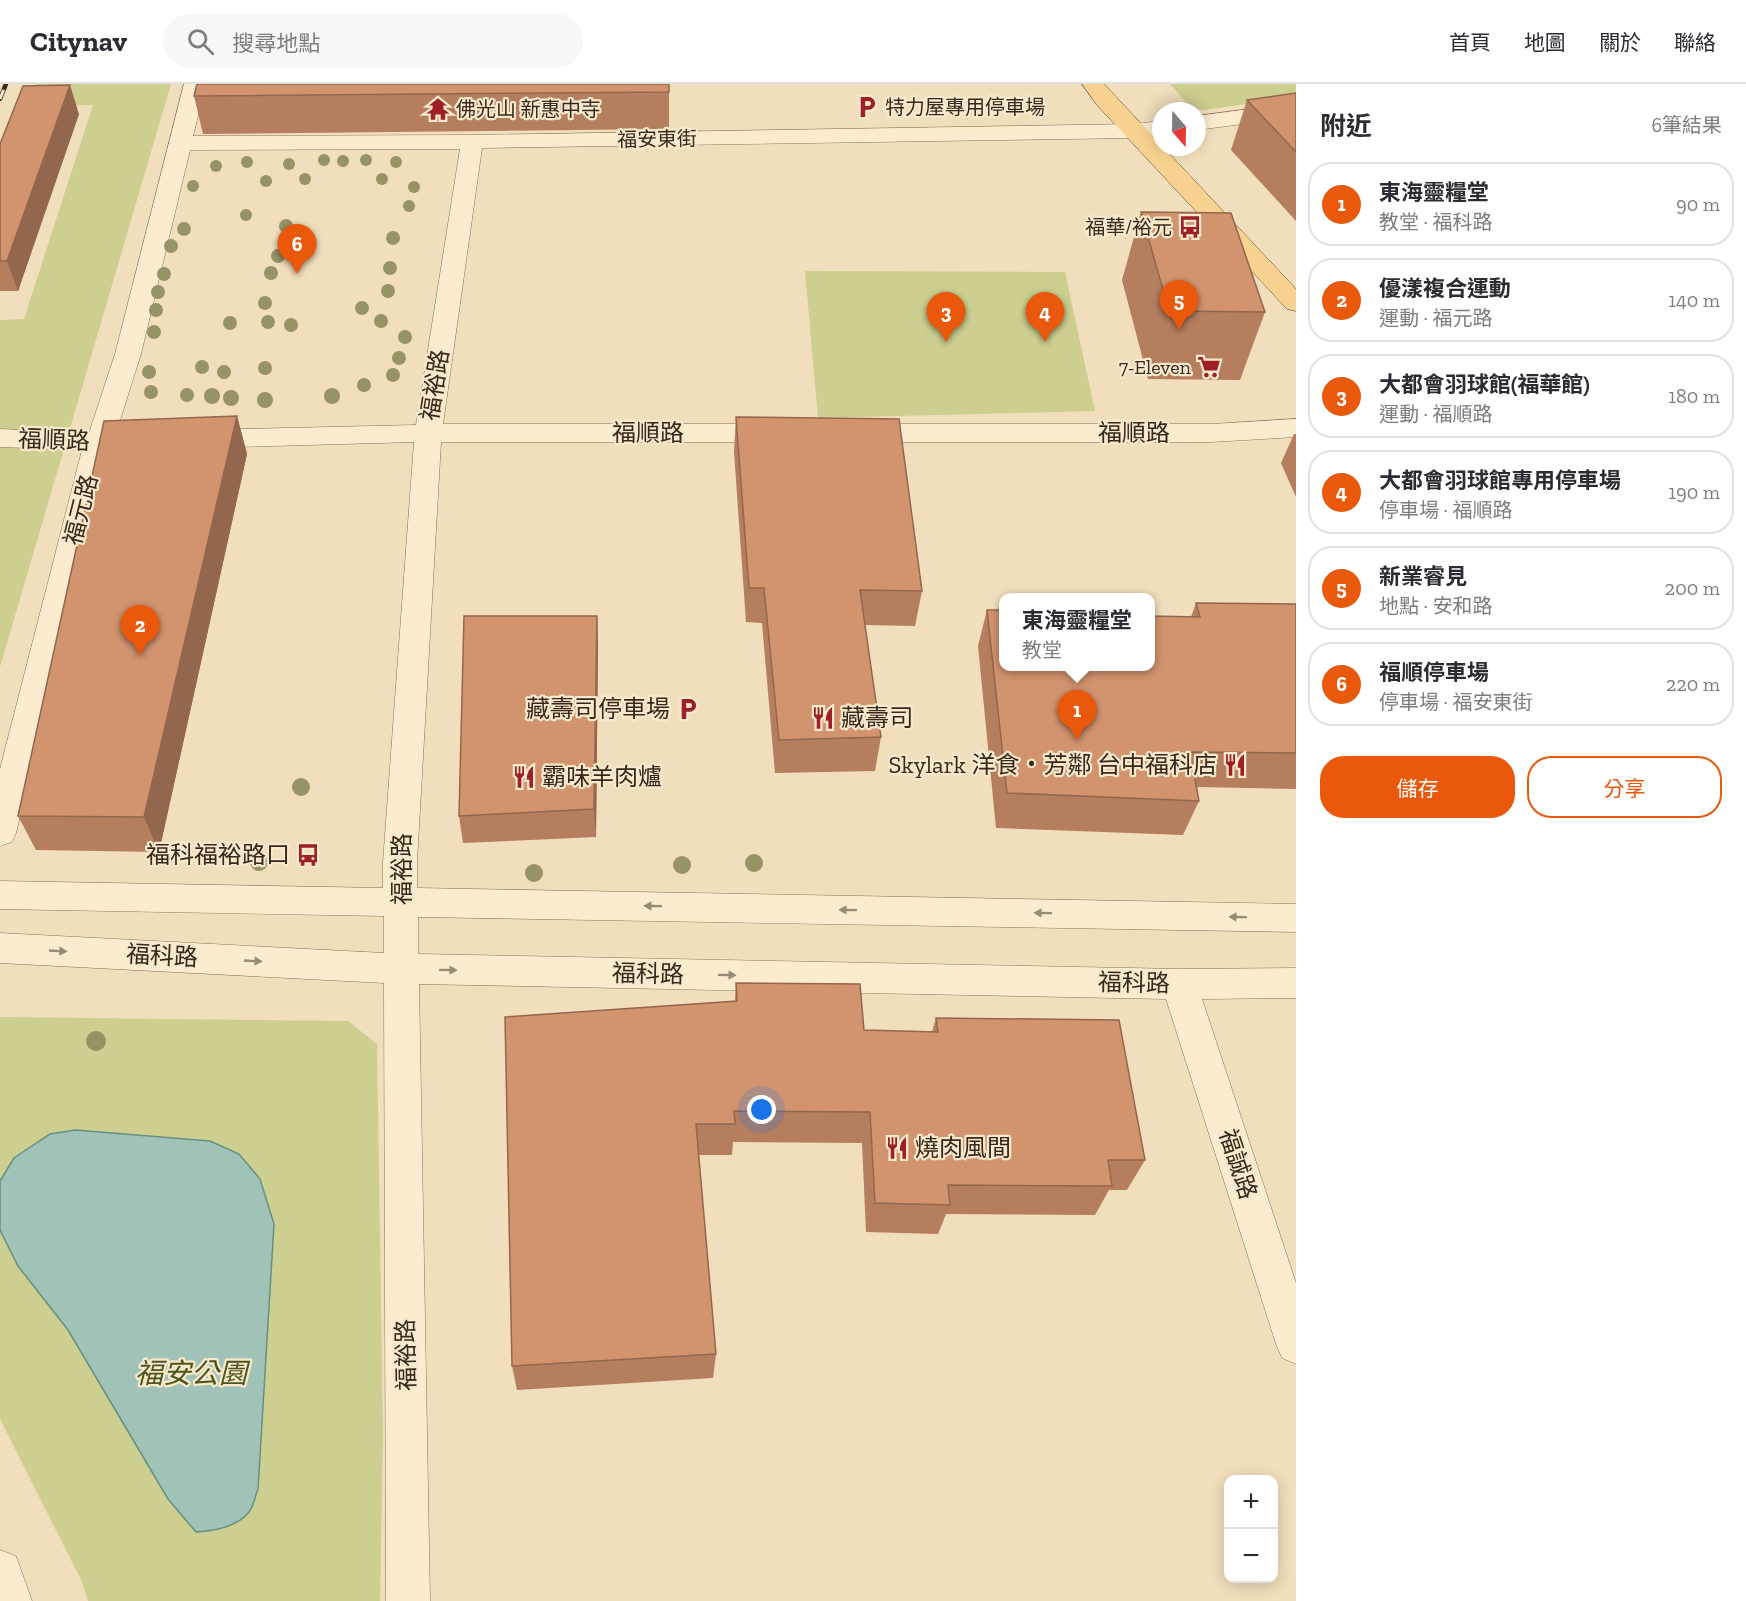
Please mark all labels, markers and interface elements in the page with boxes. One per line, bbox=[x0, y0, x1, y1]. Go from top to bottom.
search box bbox=[163, 14, 583, 68]
text: Citynav bbox=[30, 25, 127, 58]
icon: search bbox=[184, 25, 217, 58]
text: 搜尋地點 bbox=[232, 30, 320, 57]
text: 首頁 bbox=[1449, 30, 1491, 55]
text: 地圖 bbox=[1524, 30, 1566, 55]
text: 關於 bbox=[1599, 30, 1641, 55]
text: 聯絡 bbox=[1674, 30, 1716, 55]
parking icon: 特力屋專用停車場 bbox=[854, 94, 880, 120]
place label: 特力屋專用停車場 bbox=[885, 95, 1045, 119]
temple icon: 佛光山 新惠中寺 bbox=[425, 96, 451, 122]
place label: 佛光山 新惠中寺 bbox=[456, 97, 601, 121]
north arrow bbox=[1152, 102, 1206, 156]
text: 附近 bbox=[1320, 110, 1372, 142]
text: 6筆結果 bbox=[1651, 113, 1722, 137]
street label: 福安東街 bbox=[617, 126, 697, 152]
text: 東海靈糧堂 bbox=[1379, 179, 1489, 206]
text: 1 bbox=[1337, 192, 1346, 216]
text: 90 m bbox=[1676, 192, 1720, 216]
text: 教堂 · 福科路 bbox=[1379, 210, 1492, 234]
bus stop icon: 福華/裕元 bbox=[1177, 214, 1203, 240]
place label: 福華/裕元 bbox=[1085, 215, 1172, 239]
pin: 6 bbox=[278, 224, 316, 274]
text: 優漾複合運動 bbox=[1379, 275, 1511, 302]
pin: 5 bbox=[1160, 280, 1198, 330]
text: 2 bbox=[1336, 288, 1347, 312]
text: 140 m bbox=[1668, 288, 1720, 312]
pin: 3 bbox=[926, 292, 966, 342]
pin: 4 bbox=[1026, 292, 1064, 342]
text: 運動 · 福元路 bbox=[1379, 306, 1492, 330]
street label: 福裕路 bbox=[415, 347, 454, 423]
supermarket icon: 7-Eleven bbox=[1196, 354, 1222, 380]
place label: 7-Eleven bbox=[1119, 355, 1192, 379]
text: 大都會羽球館(福華館) bbox=[1379, 371, 1590, 398]
text: 3 bbox=[1336, 384, 1347, 408]
text: 180 m bbox=[1668, 384, 1720, 408]
text: 運動 · 福順路 bbox=[1379, 402, 1492, 426]
street label: 福順路 bbox=[612, 418, 684, 447]
street label: 福順路 bbox=[1098, 418, 1170, 447]
street label: 福順路 bbox=[18, 424, 91, 455]
text: 大都會羽球館專用停車場 bbox=[1379, 467, 1621, 494]
street label: 福元路 bbox=[58, 471, 103, 548]
text: 4 bbox=[1336, 480, 1347, 504]
text: 190 m bbox=[1668, 480, 1720, 504]
text: 停車場 · 福順路 bbox=[1379, 498, 1512, 522]
text: 新業睿見 bbox=[1379, 563, 1467, 590]
text: 5 bbox=[1336, 576, 1347, 600]
text: 200 m bbox=[1665, 576, 1720, 600]
popup bbox=[999, 593, 1155, 671]
text: 地點 · 安和路 bbox=[1379, 594, 1492, 618]
pin: 2 bbox=[120, 606, 160, 655]
text: 東海靈糧堂 bbox=[1022, 607, 1132, 634]
text: 教堂 bbox=[1022, 638, 1062, 662]
text: 福順停車場 bbox=[1379, 659, 1489, 686]
text: 6 bbox=[1336, 672, 1347, 696]
text: 220 m bbox=[1666, 672, 1720, 696]
pin: 1 bbox=[1058, 690, 1096, 740]
text: 停車場 · 福安東街 bbox=[1379, 690, 1532, 714]
place label: 藏壽司停車場 bbox=[526, 694, 670, 723]
parking icon: 藏壽司停車場 bbox=[675, 696, 701, 722]
place label: 藏壽司 bbox=[841, 703, 913, 732]
restaurant icon: 藏壽司 bbox=[810, 705, 836, 731]
place label: Skylark 洋食‧芳鄰 台中福科店 bbox=[888, 750, 1217, 779]
restaurant icon: Skylark 洋食‧芳鄰 台中福科店 bbox=[1222, 752, 1248, 778]
button: 儲存 bbox=[1320, 756, 1515, 818]
button: 分享 bbox=[1527, 756, 1722, 818]
place label: 霸味羊肉爐 bbox=[542, 762, 662, 791]
restaurant icon: 霸味羊肉爐 bbox=[511, 764, 537, 790]
street label: 福裕路 bbox=[387, 833, 416, 905]
place label: 福科福裕路口 bbox=[146, 840, 290, 869]
bus stop icon: 福科福裕路口 bbox=[295, 842, 321, 868]
one-way arrow bbox=[643, 902, 662, 911]
one-way arrow bbox=[838, 905, 857, 915]
one-way arrow bbox=[1033, 908, 1052, 918]
one-way arrow bbox=[1228, 912, 1247, 921]
street label: 福科路 bbox=[125, 939, 199, 972]
one-way arrow bbox=[49, 946, 68, 955]
one-way arrow bbox=[244, 956, 263, 966]
street label: 福科路 bbox=[612, 958, 684, 989]
one-way arrow bbox=[438, 965, 457, 975]
street label: 福科路 bbox=[1098, 967, 1170, 998]
one-way arrow bbox=[717, 970, 736, 980]
your location bbox=[747, 1095, 776, 1124]
street label: 福誠路 bbox=[1214, 1125, 1263, 1203]
place label: 燒肉風間 bbox=[915, 1133, 1011, 1162]
restaurant icon: 燒肉風間 bbox=[884, 1135, 910, 1161]
street label: 福裕路 bbox=[390, 1319, 421, 1391]
park label: 福安公園 bbox=[135, 1357, 251, 1390]
map controls bbox=[1224, 1475, 1278, 1583]
button: + bbox=[1224, 1475, 1278, 1529]
button: − bbox=[1224, 1529, 1278, 1583]

